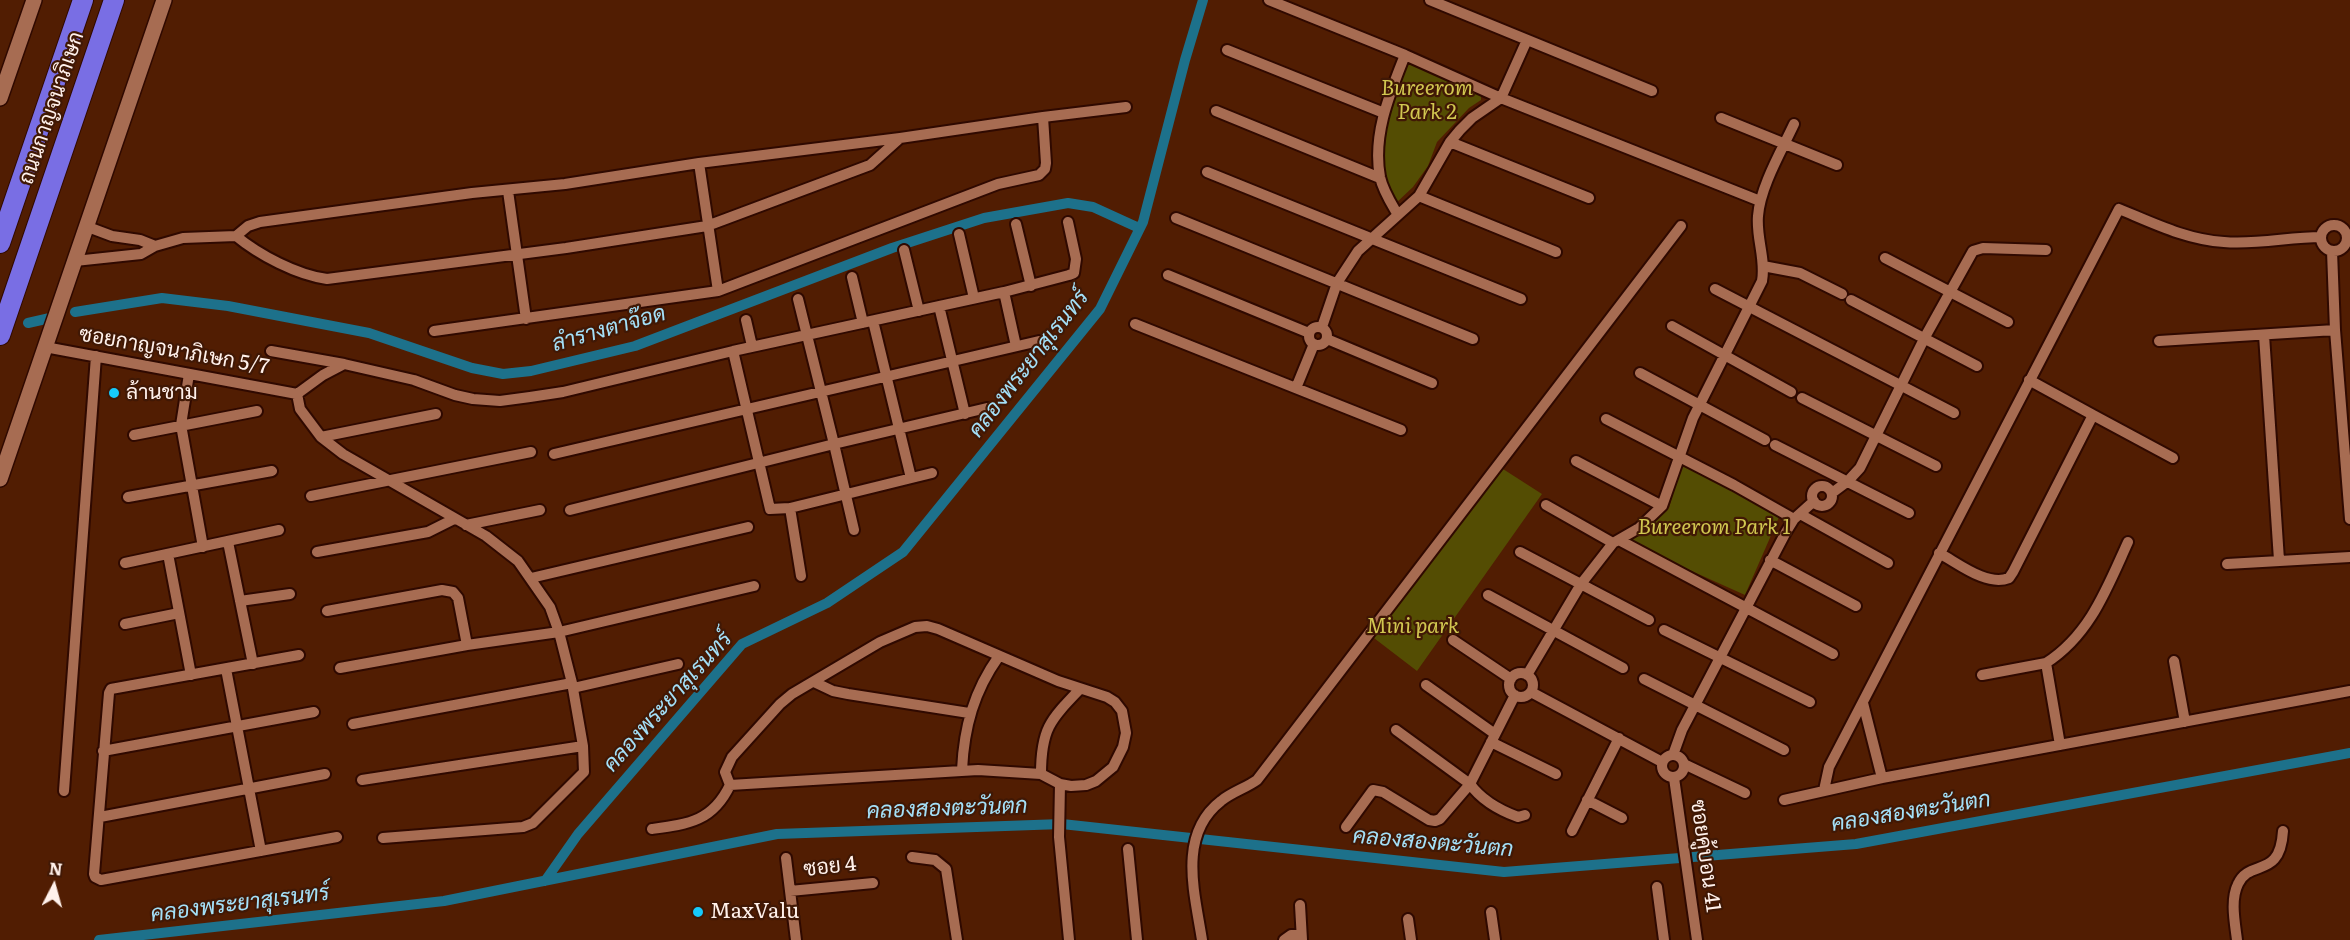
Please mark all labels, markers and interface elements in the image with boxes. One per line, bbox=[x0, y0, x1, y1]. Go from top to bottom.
street label: ถนนกาญจนาภิเษก bbox=[14, 28, 90, 188]
park label: Bureerom Park 2 bbox=[1381, 76, 1473, 126]
water label: คลองพระยาสุเรนทร์ bbox=[963, 285, 1095, 443]
water label: ลำรางตาจ๊อด bbox=[549, 300, 669, 358]
street label: ซอยกาญจนาภิเษก 5/7 bbox=[77, 322, 271, 380]
place label: ล้านชาม bbox=[126, 380, 198, 406]
marker: ล้านชาม bbox=[107, 386, 121, 400]
park label: Bureerom Park 1 bbox=[1637, 515, 1791, 541]
park label: Mini park bbox=[1367, 614, 1459, 640]
water label: คลองพระยาสุเรนทร์ bbox=[598, 626, 738, 778]
water label: คลองสองตะวันตก bbox=[1829, 786, 1993, 838]
water label: คลองสองตะวันตก bbox=[866, 793, 1028, 825]
street label: ซอยคู้บอน 41 bbox=[1685, 798, 1725, 914]
water label: คลองสองตะวันตก bbox=[1352, 823, 1514, 863]
street label: ซอย 4 bbox=[802, 852, 858, 882]
text: N bbox=[48, 855, 64, 881]
north arrow bbox=[24, 856, 84, 916]
water label: คลองพระยาสุเรนทร์ bbox=[149, 880, 331, 928]
place label: MaxValu bbox=[710, 899, 799, 925]
marker: MaxValu bbox=[691, 905, 705, 919]

